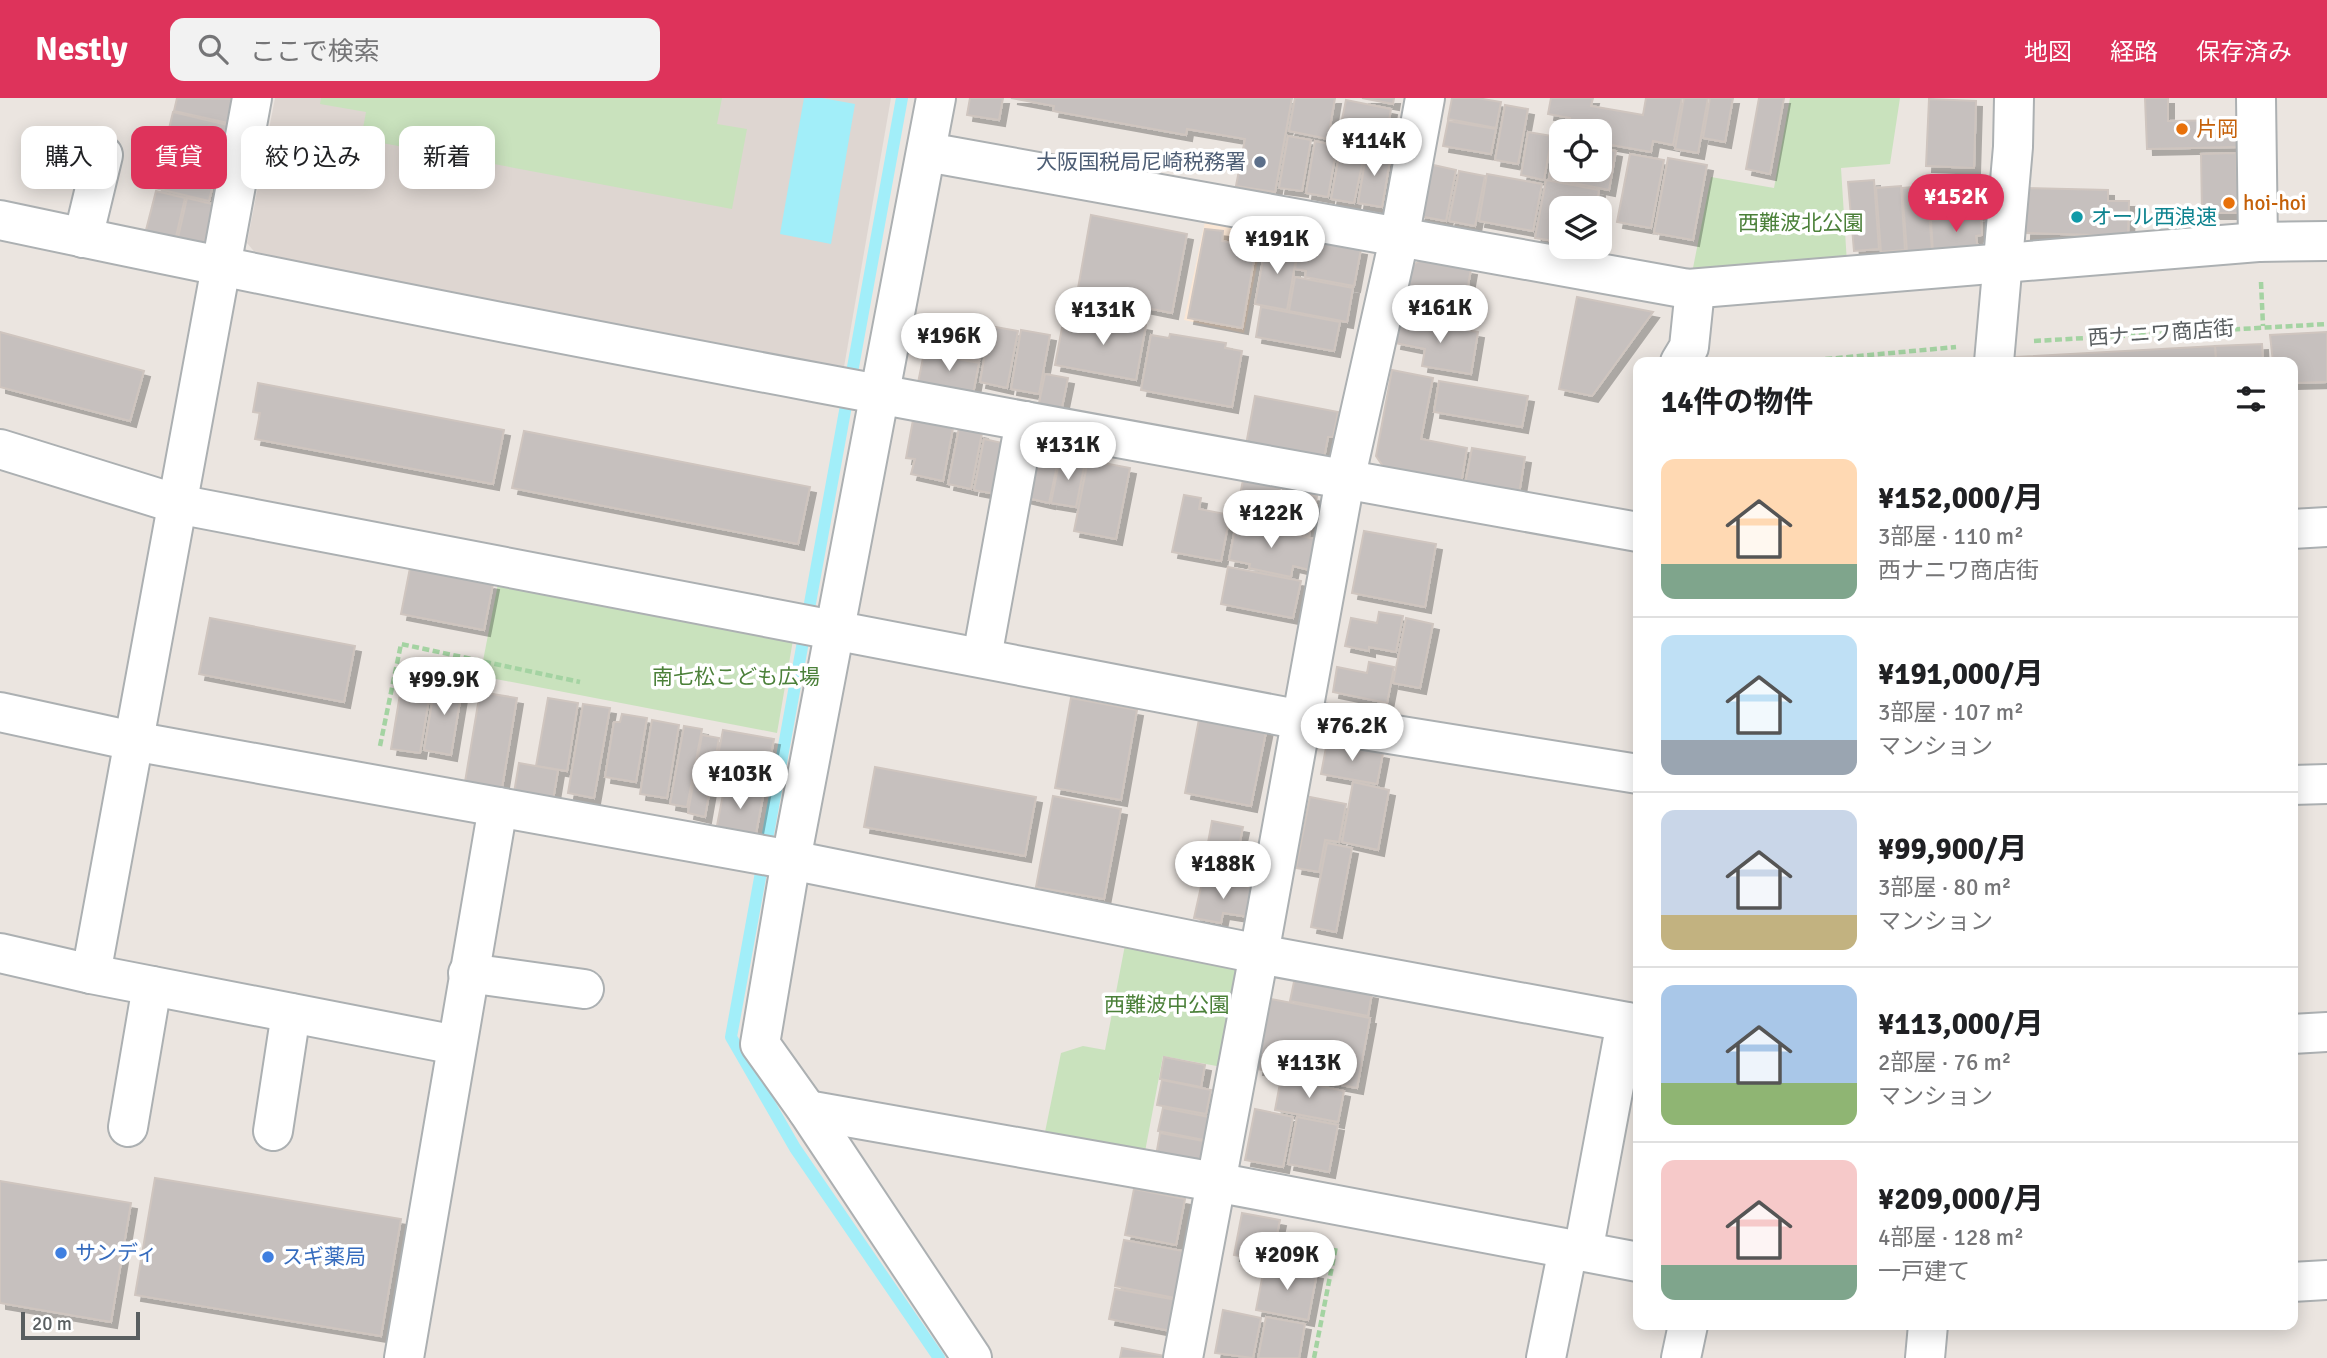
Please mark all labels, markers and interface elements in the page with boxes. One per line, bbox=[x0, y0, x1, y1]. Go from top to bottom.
search box bbox=[170, 18, 660, 81]
text: Nestly bbox=[35, 29, 128, 70]
icon: search bbox=[194, 30, 232, 68]
text: ここで検索 bbox=[250, 36, 380, 68]
text: 地図 bbox=[2024, 37, 2072, 67]
text: 経路 bbox=[2110, 37, 2158, 67]
text: 保存済み bbox=[2196, 37, 2292, 67]
place label: 片岡 bbox=[2196, 116, 2238, 142]
pin: ¥114K bbox=[1325, 118, 1423, 178]
map controls bbox=[1549, 119, 1612, 259]
button: locate bbox=[1549, 119, 1612, 182]
marker: 片岡 bbox=[2174, 121, 2190, 137]
chip: 購入 bbox=[21, 126, 117, 189]
chip: 賃貸 bbox=[131, 126, 227, 189]
chip: 絞り込み bbox=[241, 126, 385, 189]
chip: 新着 bbox=[399, 126, 495, 189]
text: ¥114K bbox=[1342, 126, 1406, 155]
place label: 大阪国税局尼崎税務署 bbox=[1036, 149, 1246, 175]
marker: 大阪国税局尼崎税務署 bbox=[1252, 154, 1268, 170]
pin: ¥152K bbox=[1907, 174, 2005, 234]
text: ¥152K bbox=[1924, 182, 1988, 211]
place label: hoi-hoi bbox=[2243, 190, 2306, 216]
marker: hoi-hoi bbox=[2221, 195, 2237, 211]
button: layers bbox=[1549, 196, 1612, 259]
place label: オール西浪速 bbox=[2091, 204, 2217, 230]
marker: オール西浪速 bbox=[2069, 209, 2085, 225]
park label: 西難波北公園 bbox=[1738, 210, 1864, 236]
pin: ¥191K bbox=[1228, 216, 1326, 276]
text: ¥191K bbox=[1245, 224, 1309, 253]
pin: ¥161K bbox=[1391, 286, 1489, 345]
pin: ¥131K bbox=[1054, 288, 1152, 347]
text: ¥161K bbox=[1408, 293, 1472, 322]
text: ¥131K bbox=[1071, 295, 1135, 324]
pin: ¥196K bbox=[900, 314, 998, 373]
street label: 西ナニワ商店街 bbox=[2087, 315, 2235, 351]
text: ¥196K bbox=[917, 321, 981, 350]
icon: filters bbox=[2232, 380, 2270, 418]
text: 14件の物件 bbox=[1661, 384, 1813, 421]
pin: ¥131K bbox=[1019, 422, 1117, 482]
text: ¥131K bbox=[1036, 430, 1100, 459]
text: ¥152,000/月 bbox=[1878, 480, 2044, 517]
icon: home bbox=[1717, 487, 1801, 571]
pin: ¥122K bbox=[1222, 490, 1320, 550]
text: ¥122K bbox=[1239, 498, 1303, 527]
text: 3部屋 · 110 m² bbox=[1878, 522, 2024, 551]
text: 西ナニワ商店街 bbox=[1878, 556, 2039, 585]
text: ¥191,000/月 bbox=[1878, 656, 2044, 693]
pin: ¥99.9K bbox=[387, 658, 501, 717]
icon: home bbox=[1717, 663, 1801, 747]
park label: 南七松こども広場 bbox=[652, 664, 820, 690]
text: ¥99.9K bbox=[409, 665, 479, 694]
text: 3部屋 · 107 m² bbox=[1878, 698, 2024, 727]
pin: ¥76.2K bbox=[1295, 704, 1409, 763]
text: ¥76.2K bbox=[1317, 711, 1387, 740]
text: マンション bbox=[1878, 732, 1993, 761]
pin: ¥103K bbox=[691, 752, 789, 811]
text: ¥103K bbox=[708, 759, 772, 788]
text: ¥99,900/月 bbox=[1878, 831, 2028, 868]
icon: home bbox=[1717, 838, 1801, 922]
pin: ¥188K bbox=[1174, 842, 1272, 901]
text: ¥188K bbox=[1191, 849, 1255, 878]
text: 3部屋 · 80 m² bbox=[1878, 873, 2011, 902]
text: マンション bbox=[1878, 907, 1993, 936]
park label: 西難波中公園 bbox=[1104, 992, 1230, 1018]
text: ¥113,000/月 bbox=[1878, 1006, 2044, 1043]
icon: home bbox=[1717, 1013, 1801, 1097]
pin: ¥113K bbox=[1260, 1040, 1358, 1100]
text: ¥113K bbox=[1277, 1048, 1341, 1077]
text: 2部屋 · 76 m² bbox=[1878, 1048, 2011, 1077]
text: マンション bbox=[1878, 1082, 1993, 1111]
text: ¥209,000/月 bbox=[1878, 1181, 2044, 1218]
icon: home bbox=[1717, 1188, 1801, 1272]
text: 4部屋 · 128 m² bbox=[1878, 1223, 2024, 1252]
pin: ¥209K bbox=[1238, 1232, 1336, 1292]
place label: サンディ bbox=[75, 1240, 158, 1266]
text: ¥209K bbox=[1255, 1240, 1319, 1269]
place label: スギ薬局 bbox=[282, 1244, 366, 1270]
marker: サンディ bbox=[53, 1245, 69, 1261]
marker: スギ薬局 bbox=[260, 1249, 276, 1265]
text: 一戸建て bbox=[1878, 1257, 1970, 1286]
scale bar bbox=[21, 1309, 140, 1341]
text: 20 m bbox=[32, 1312, 72, 1336]

